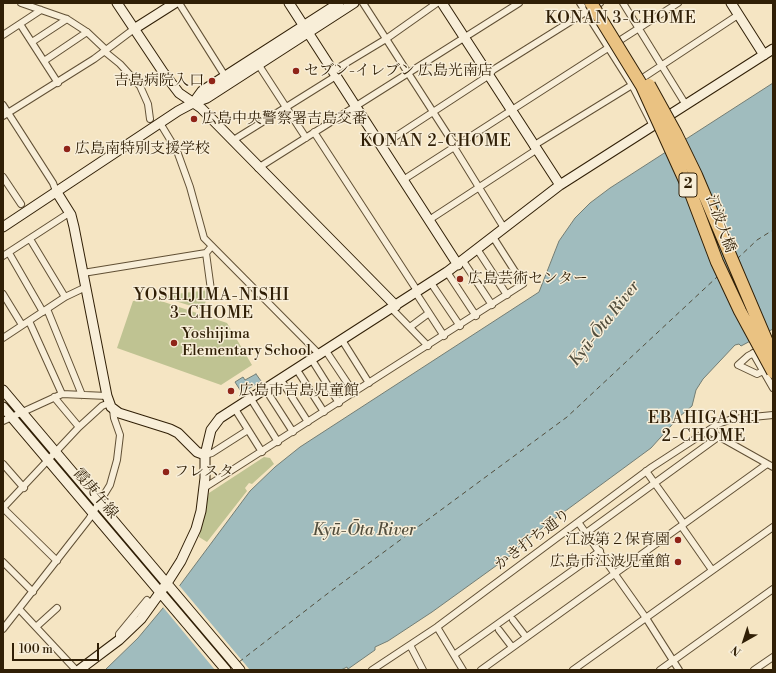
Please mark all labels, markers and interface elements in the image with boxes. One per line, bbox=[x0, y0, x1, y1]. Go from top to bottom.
district label: KONAN 3-CHOME bbox=[545, 9, 697, 29]
place label: セブン-イレブン 広島光南店 bbox=[304, 62, 493, 80]
marker: セブン-イレブン 広島光南店 bbox=[291, 66, 301, 76]
place label: 吉島病院入口 bbox=[114, 72, 204, 90]
marker: 吉島病院入口 bbox=[207, 76, 217, 86]
place label: 広島中央警察署吉島交番 bbox=[202, 110, 367, 128]
marker: 広島中央警察署吉島交番 bbox=[189, 114, 199, 124]
district label: KONAN 2-CHOME bbox=[360, 132, 512, 152]
place label: 広島南特別支援学校 bbox=[75, 140, 210, 158]
marker: 広島南特別支援学校 bbox=[62, 144, 72, 154]
road number: 2 bbox=[679, 173, 697, 197]
street label: 江波大橋 bbox=[701, 193, 739, 255]
place label: 広島芸術センター bbox=[468, 270, 588, 288]
marker: 広島芸術センター bbox=[455, 274, 465, 284]
water label: Kyū-Ōta River bbox=[566, 278, 644, 370]
district label: YOSHIJIMA-NISHI 3-CHOME bbox=[134, 286, 290, 324]
place label: Yoshijima Elementary School bbox=[182, 325, 311, 360]
marker: Yoshijima Elementary School bbox=[169, 338, 179, 348]
place label: 広島市吉島児童館 bbox=[239, 382, 359, 400]
marker: 広島市吉島児童館 bbox=[226, 386, 236, 396]
district label: EBAHIGASHI 2-CHOME bbox=[648, 409, 760, 447]
place label: フレスタ bbox=[174, 463, 234, 481]
street label: 霞庚午線 bbox=[69, 465, 121, 523]
marker: フレスタ bbox=[161, 467, 171, 477]
street label: かき打ち通り bbox=[492, 506, 574, 574]
water label: Kyū-Ōta River bbox=[313, 521, 415, 541]
place label: 江波第２保育園 bbox=[565, 531, 670, 549]
marker: 江波第２保育園 bbox=[673, 535, 683, 545]
place label: 広島市江波児童館 bbox=[550, 553, 670, 571]
marker: 広島市江波児童館 bbox=[673, 557, 683, 567]
north arrow bbox=[724, 621, 764, 661]
scale bar bbox=[14, 635, 101, 661]
text: 100 m bbox=[19, 642, 53, 657]
text: N bbox=[729, 642, 744, 659]

